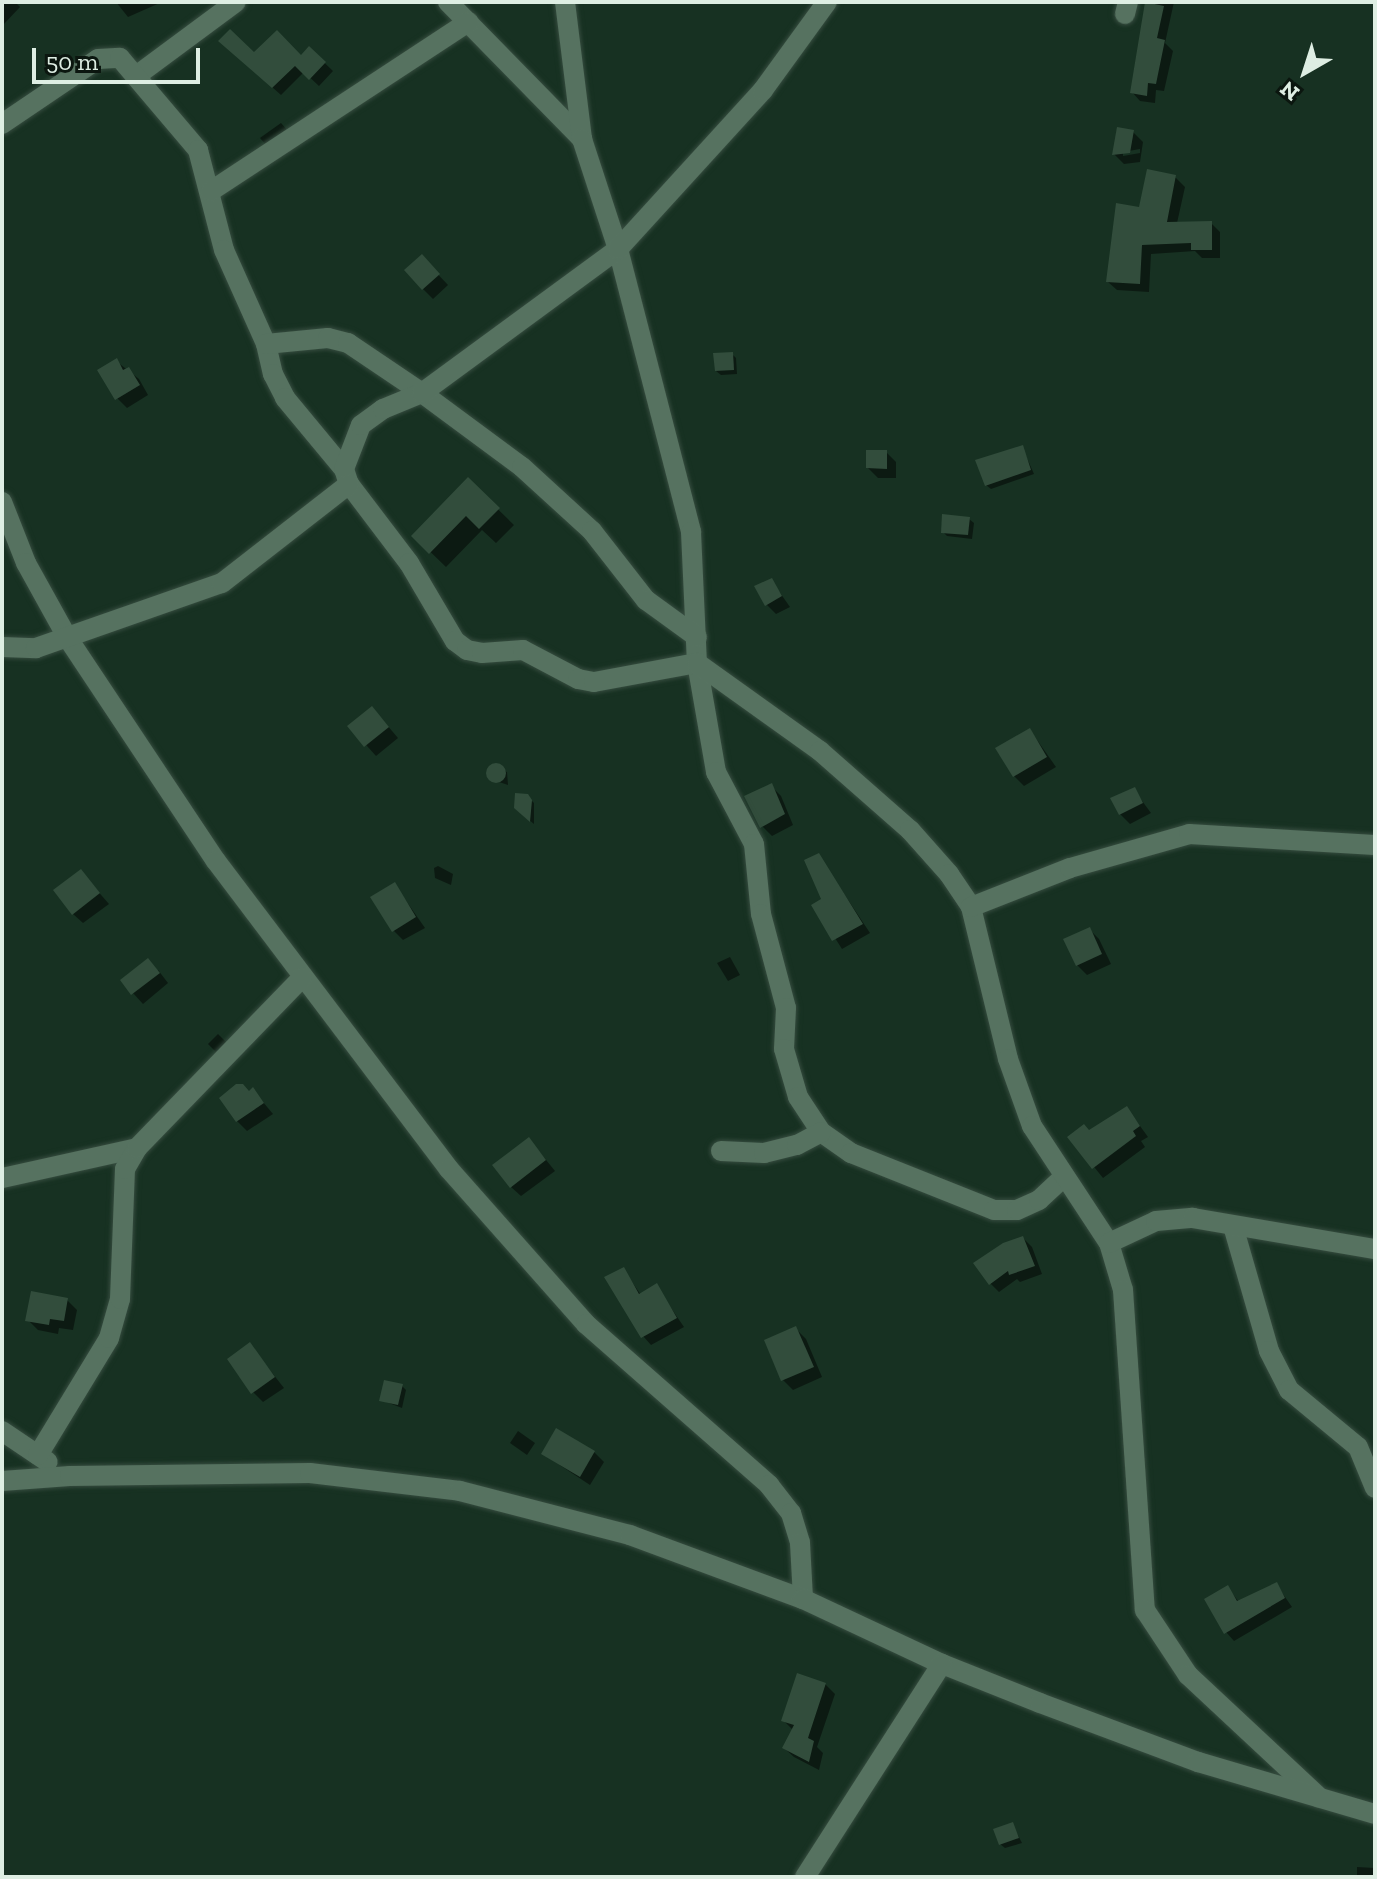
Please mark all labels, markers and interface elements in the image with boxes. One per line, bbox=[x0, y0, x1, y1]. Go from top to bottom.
scale bar bbox=[36, 32, 204, 82]
north arrow bbox=[1265, 32, 1345, 112]
text: 50 m bbox=[46, 47, 98, 76]
text: N bbox=[1275, 75, 1305, 107]

